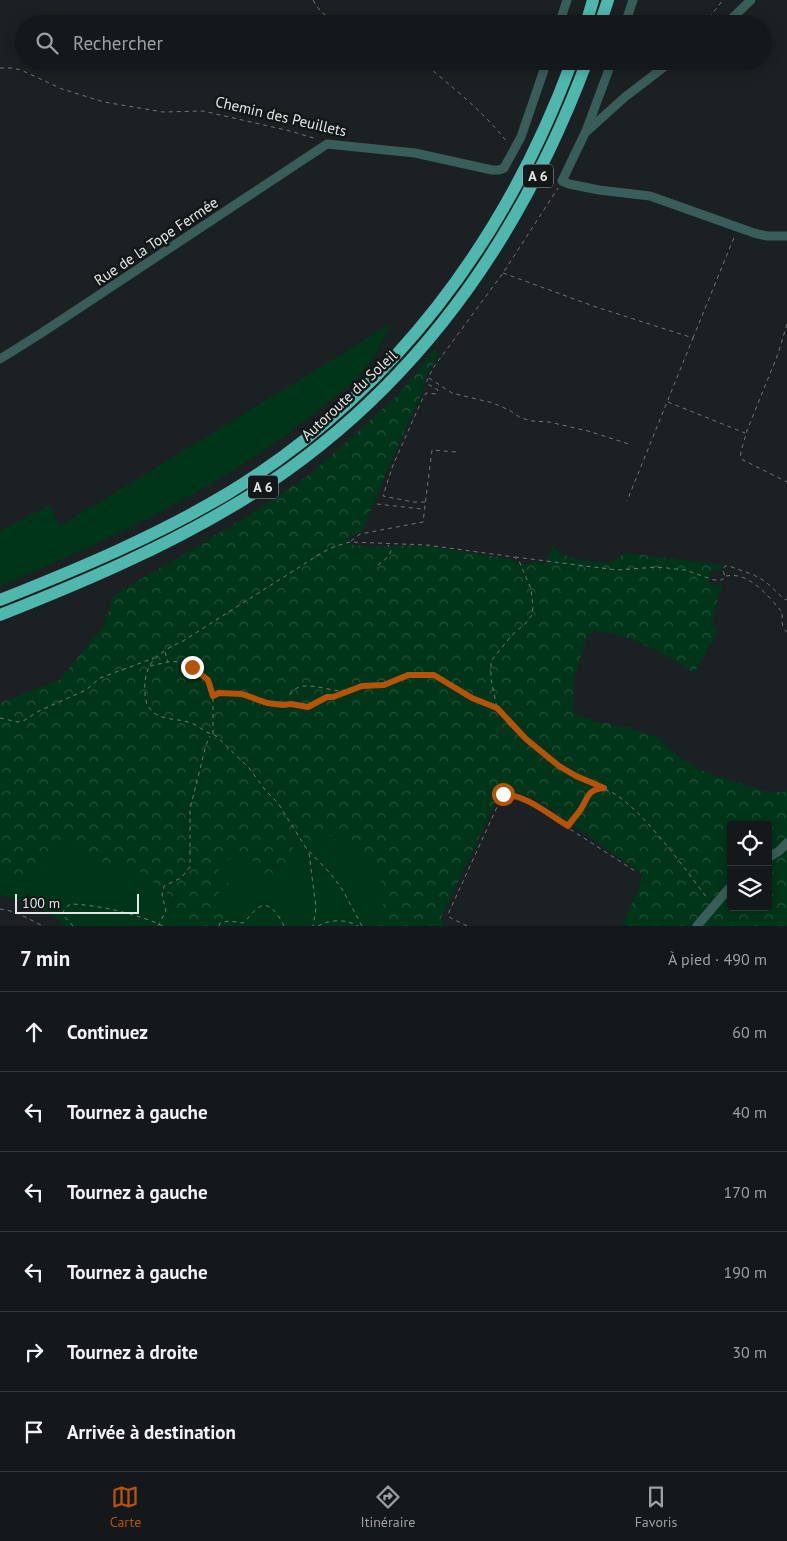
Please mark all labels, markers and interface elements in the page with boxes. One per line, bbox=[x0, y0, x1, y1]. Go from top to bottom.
search box bbox=[15, 15, 772, 70]
icon: search bbox=[33, 29, 61, 57]
text: Rechercher bbox=[73, 31, 163, 55]
street label: Chemin des Peuillets bbox=[213, 92, 349, 140]
road number: A 6 bbox=[523, 165, 553, 188]
street label: Rue de la Tope Fermée bbox=[90, 192, 222, 290]
street label: Autoroute du Soleil bbox=[297, 345, 401, 444]
road number: A 6 bbox=[248, 476, 278, 498]
route end bbox=[181, 656, 204, 679]
route start bbox=[492, 783, 515, 806]
map controls bbox=[727, 821, 772, 911]
button: locate bbox=[727, 821, 772, 866]
button: layers bbox=[727, 866, 772, 911]
scale bar bbox=[15, 891, 139, 914]
text: 100 m bbox=[22, 894, 60, 912]
text: 7 min bbox=[20, 945, 70, 972]
text: À pied · 490 m bbox=[668, 949, 767, 969]
icon: ahead bbox=[20, 1018, 48, 1046]
text: Continuez bbox=[67, 1020, 148, 1044]
text: 60 m bbox=[732, 1022, 767, 1042]
icon: left bbox=[20, 1098, 48, 1126]
text: Tournez à gauche bbox=[67, 1100, 208, 1124]
text: 40 m bbox=[732, 1102, 767, 1122]
icon: left bbox=[20, 1178, 48, 1206]
text: Tournez à gauche bbox=[67, 1180, 208, 1204]
text: 170 m bbox=[724, 1182, 767, 1202]
icon: left bbox=[20, 1258, 48, 1286]
text: Tournez à gauche bbox=[67, 1260, 208, 1284]
text: 190 m bbox=[724, 1262, 767, 1282]
icon: right bbox=[20, 1338, 48, 1366]
text: Tournez à droite bbox=[67, 1340, 198, 1364]
text: 30 m bbox=[732, 1342, 767, 1362]
icon: arrive bbox=[20, 1418, 48, 1446]
text: Arrivée à destination bbox=[67, 1420, 236, 1444]
tab: Carte bbox=[110, 1483, 141, 1531]
tab: Itinéraire bbox=[361, 1483, 415, 1531]
tab: Favoris bbox=[635, 1483, 677, 1531]

